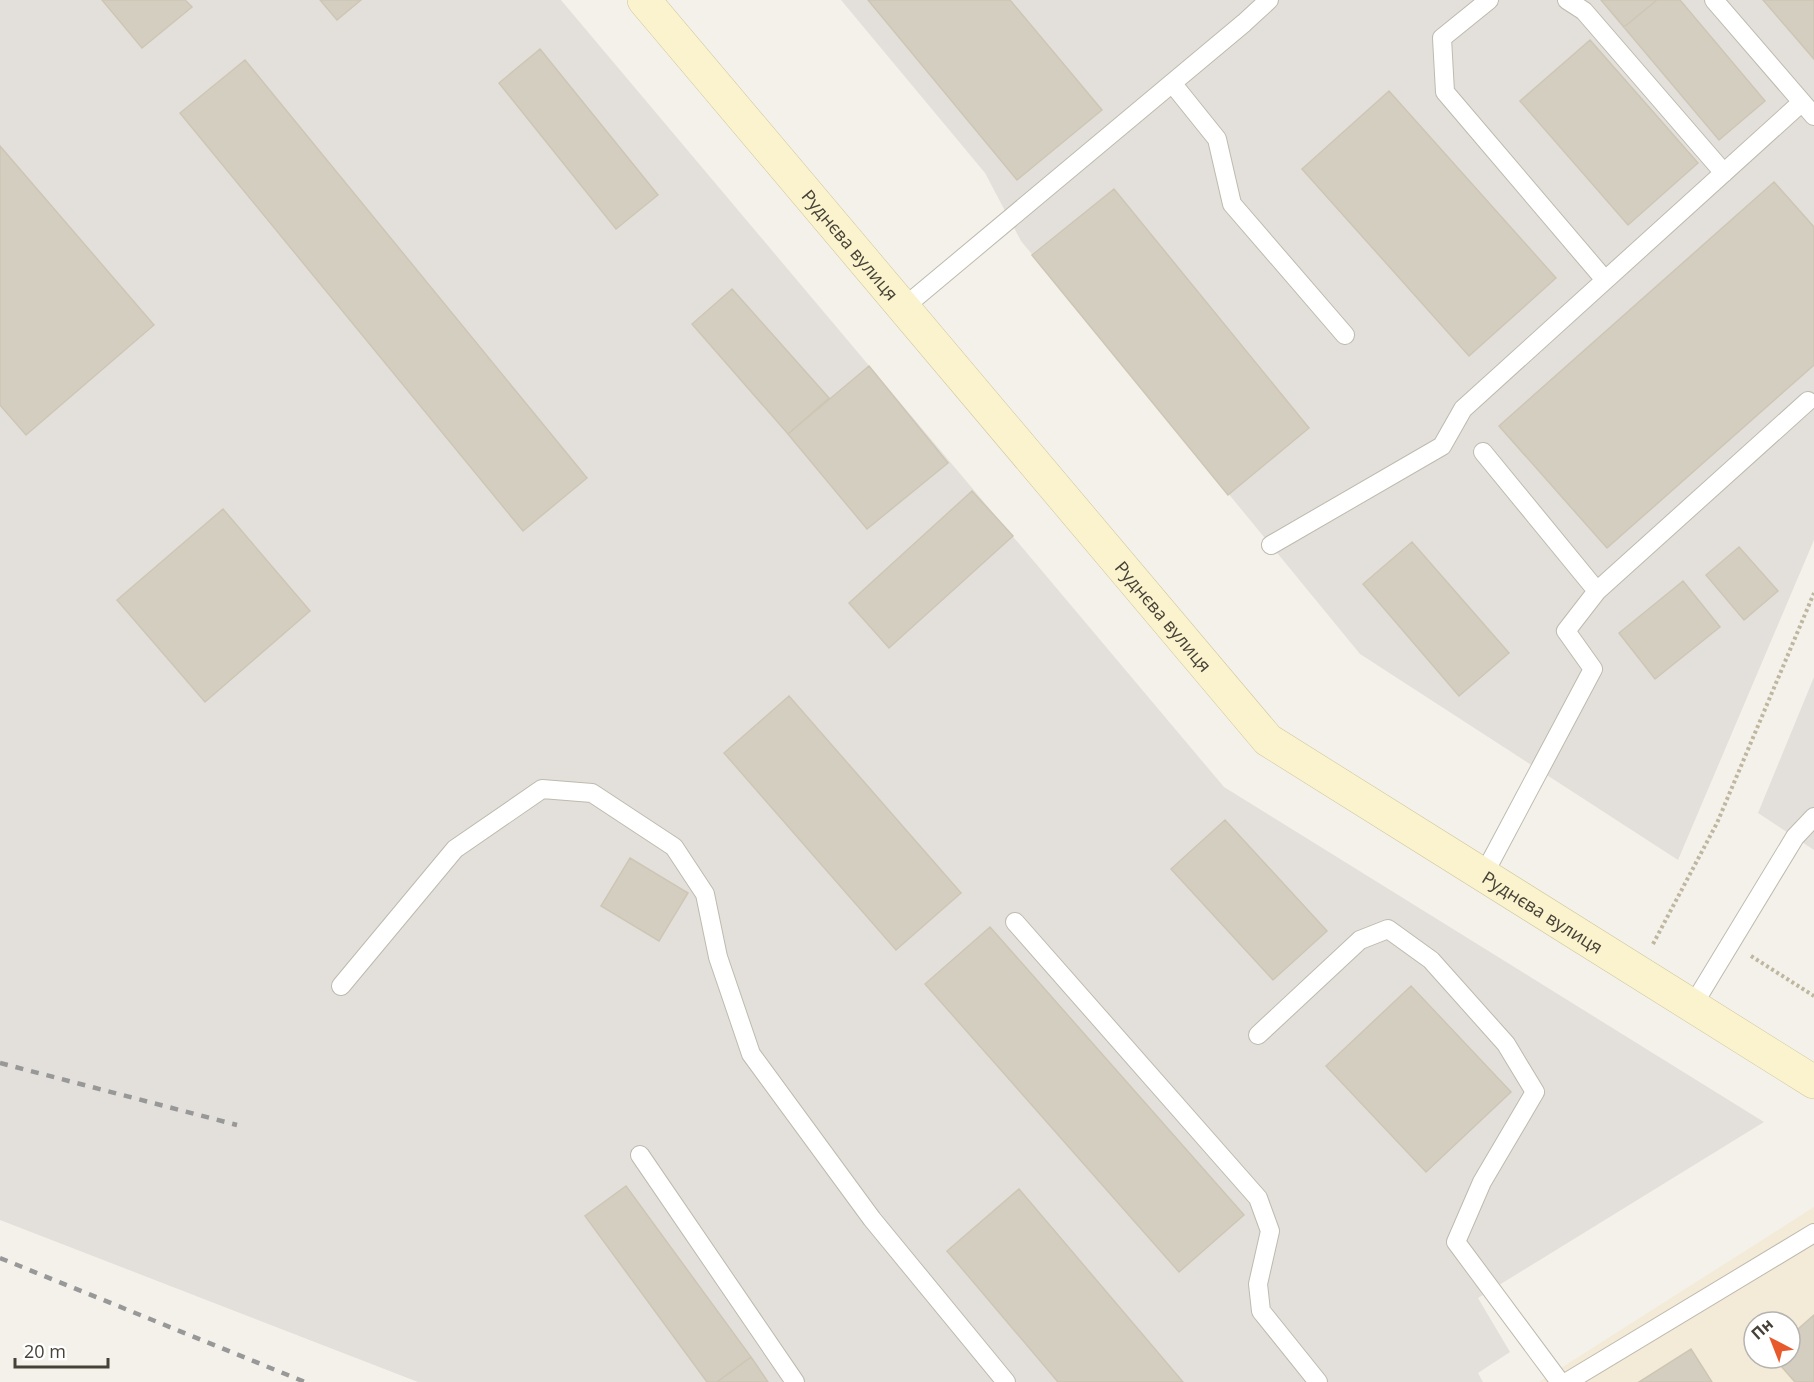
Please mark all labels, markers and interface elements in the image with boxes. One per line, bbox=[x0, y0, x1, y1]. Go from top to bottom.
street label: Руднєва вулиця bbox=[797, 184, 904, 305]
street label: Руднєва вулиця bbox=[1110, 556, 1217, 677]
street label: Руднєва вулиця bbox=[1478, 865, 1607, 959]
north arrow bbox=[1742, 1310, 1802, 1370]
text: Пн bbox=[1746, 1313, 1778, 1345]
scale bar bbox=[15, 1331, 108, 1369]
text: 20 m bbox=[24, 1339, 66, 1363]

